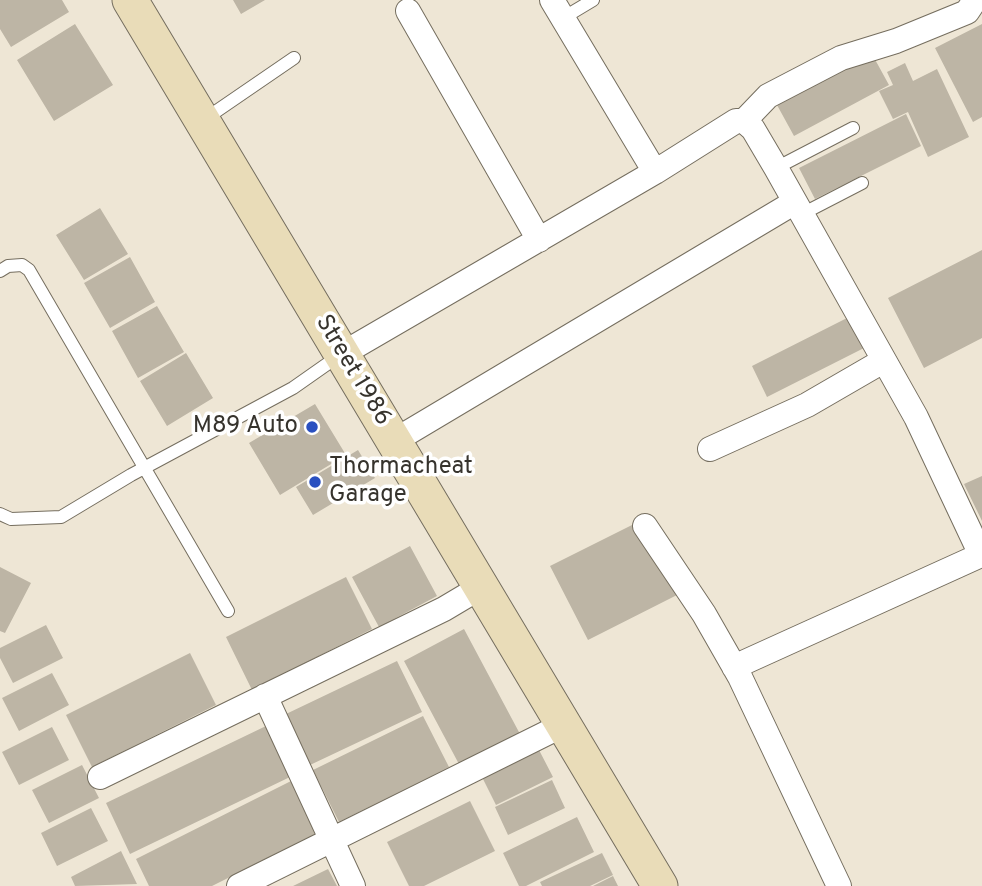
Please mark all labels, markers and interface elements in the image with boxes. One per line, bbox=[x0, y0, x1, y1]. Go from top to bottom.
street label: Street 1986 bbox=[308, 310, 396, 432]
place label: M89 Auto bbox=[193, 413, 298, 441]
marker: M89 Auto bbox=[304, 419, 320, 435]
place label: Thormacheat Garage bbox=[329, 454, 473, 510]
marker: Thormacheat Garage bbox=[307, 474, 323, 490]

